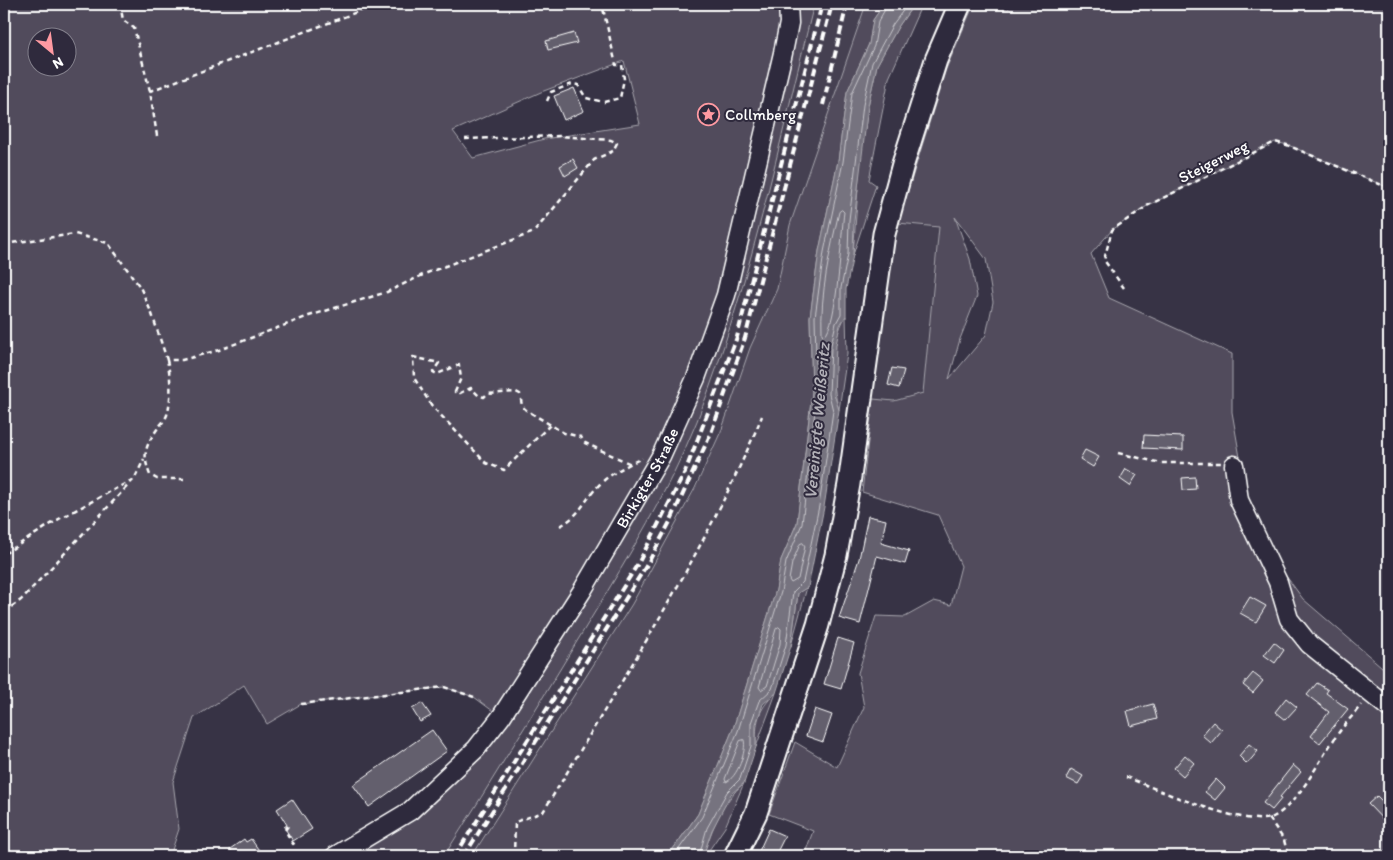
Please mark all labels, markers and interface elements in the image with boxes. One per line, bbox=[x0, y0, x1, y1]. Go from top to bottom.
north arrow bbox=[28, 28, 78, 78]
text: N bbox=[50, 53, 66, 73]
place icon: Collmberg bbox=[697, 102, 721, 126]
place label: Collmberg bbox=[725, 105, 797, 124]
street label: Steigerweg bbox=[1175, 135, 1252, 187]
water label: Vereinigte Weißeritz bbox=[799, 340, 835, 500]
street label: Birkigter Straße bbox=[612, 425, 682, 532]

